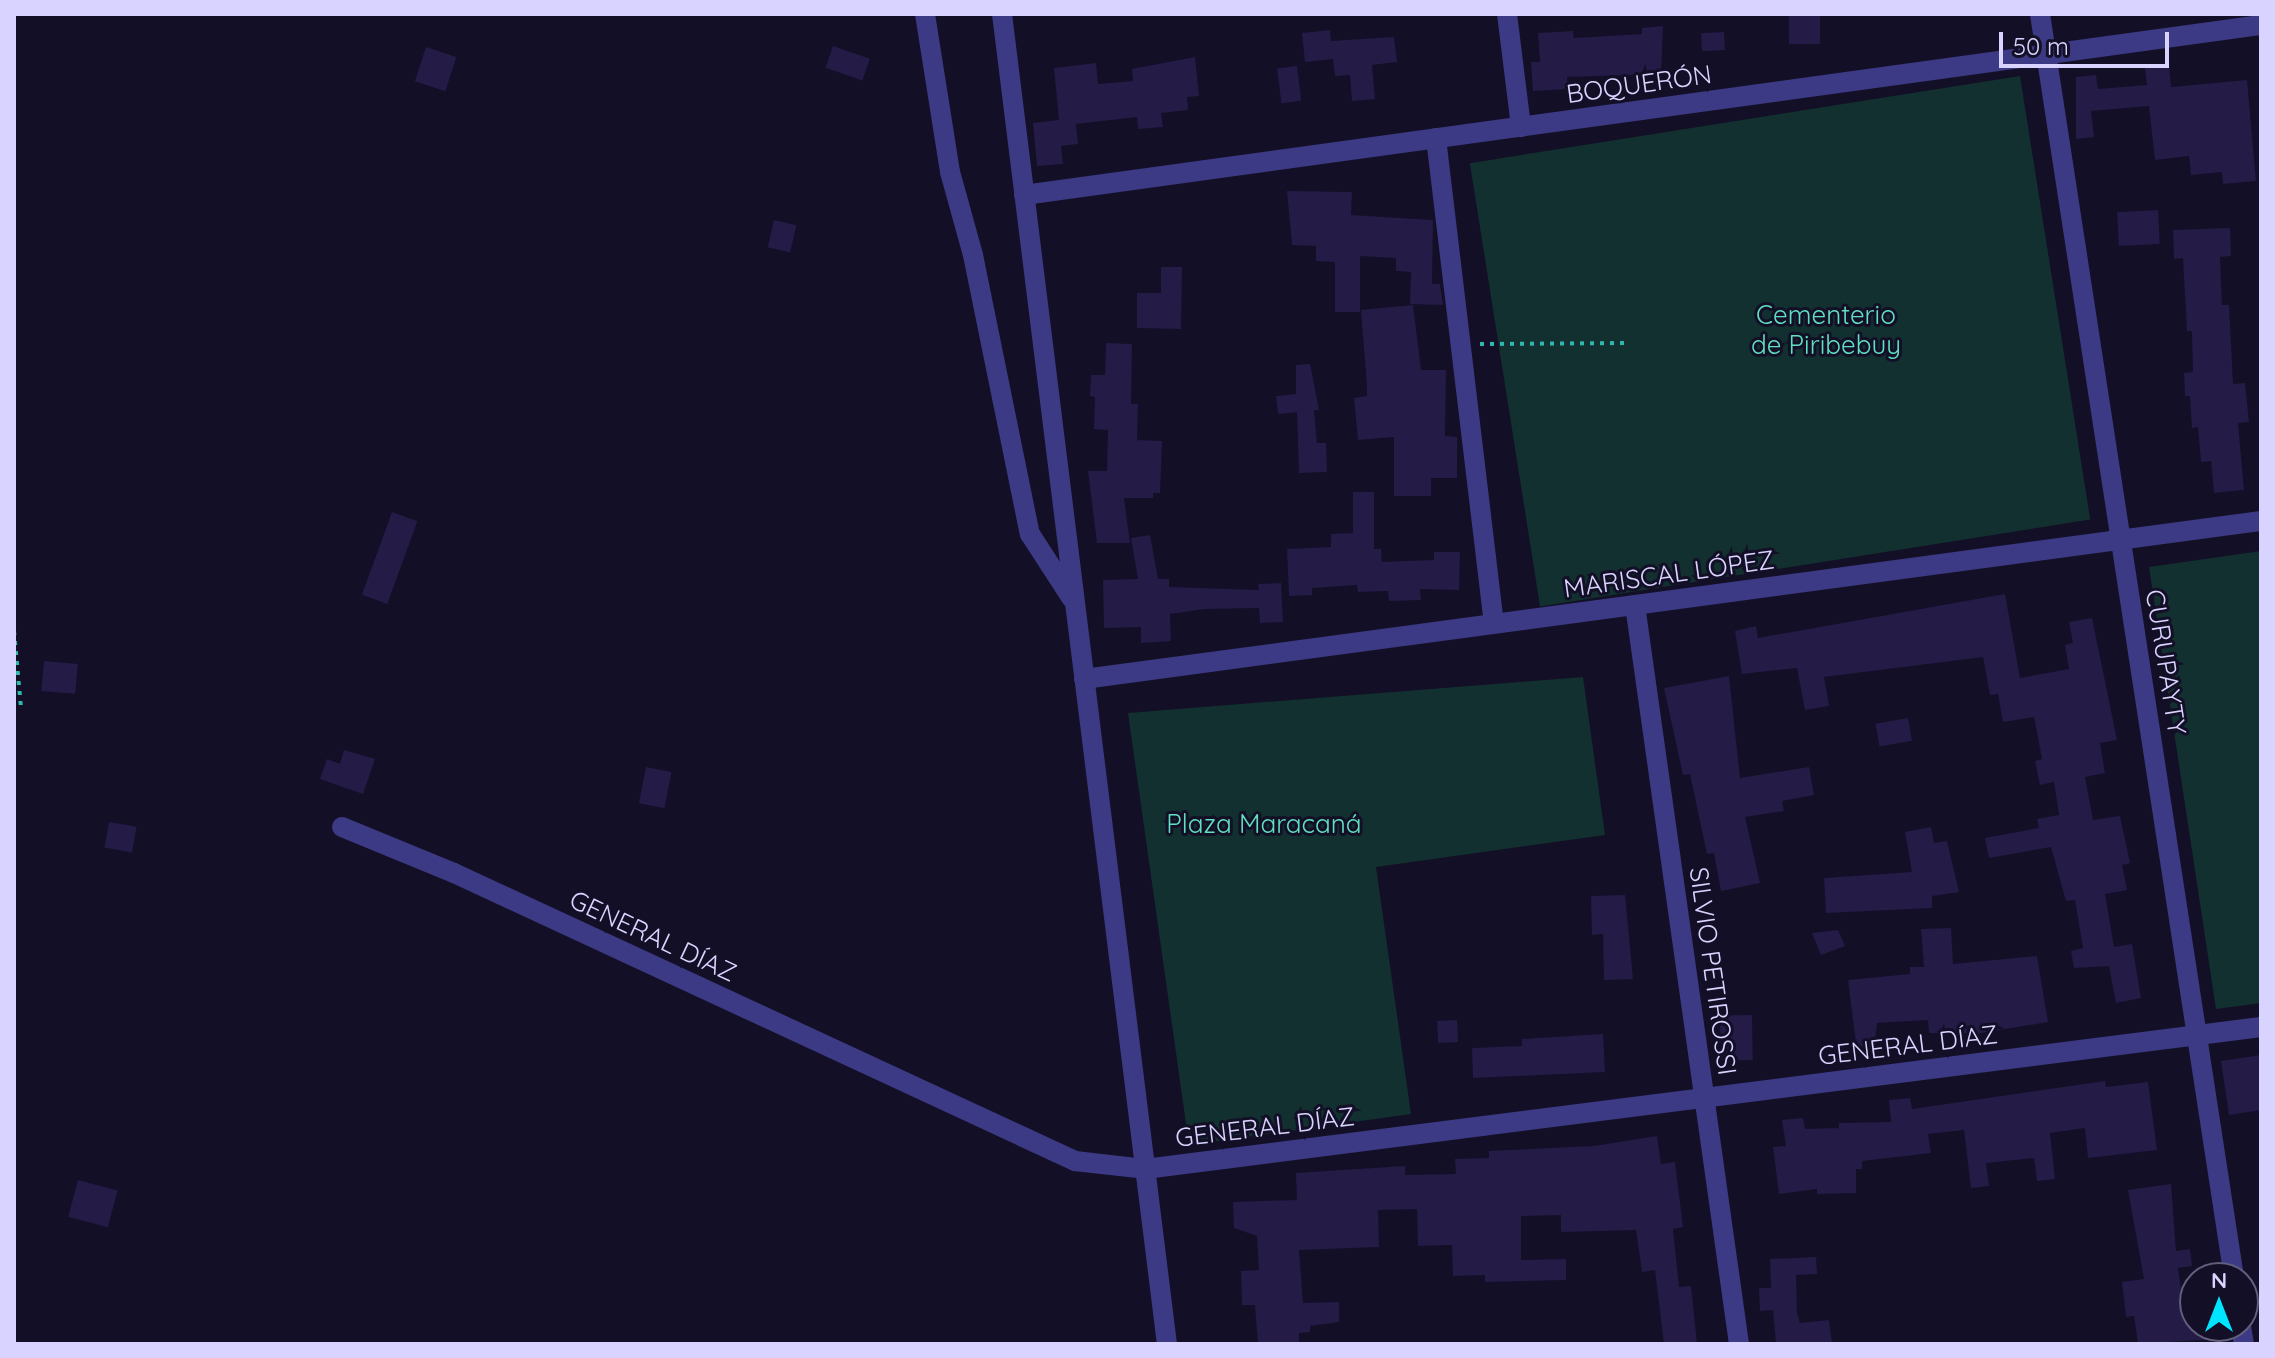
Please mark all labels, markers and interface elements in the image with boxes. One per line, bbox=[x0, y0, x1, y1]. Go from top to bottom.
scale bar bbox=[2003, 16, 2173, 66]
text: 50 m bbox=[2013, 31, 2069, 61]
street label: BOQUERÓN bbox=[1564, 58, 1714, 110]
park label: Cementerio de Piribebuy bbox=[1751, 299, 1901, 360]
street label: MARISCAL LÓPEZ bbox=[1562, 544, 1776, 604]
street label: CURUPAYTY bbox=[2139, 587, 2193, 737]
park label: Plaza Maracaná bbox=[1166, 808, 1362, 840]
street label: SILVIO PETIROSSI bbox=[1683, 865, 1743, 1077]
street label: GENERAL DÍAZ bbox=[565, 884, 741, 988]
street label: GENERAL DÍAZ bbox=[1817, 1019, 1999, 1071]
street label: GENERAL DÍAZ bbox=[1174, 1101, 1356, 1153]
north arrow bbox=[2179, 1262, 2259, 1342]
text: N bbox=[2211, 1266, 2227, 1294]

